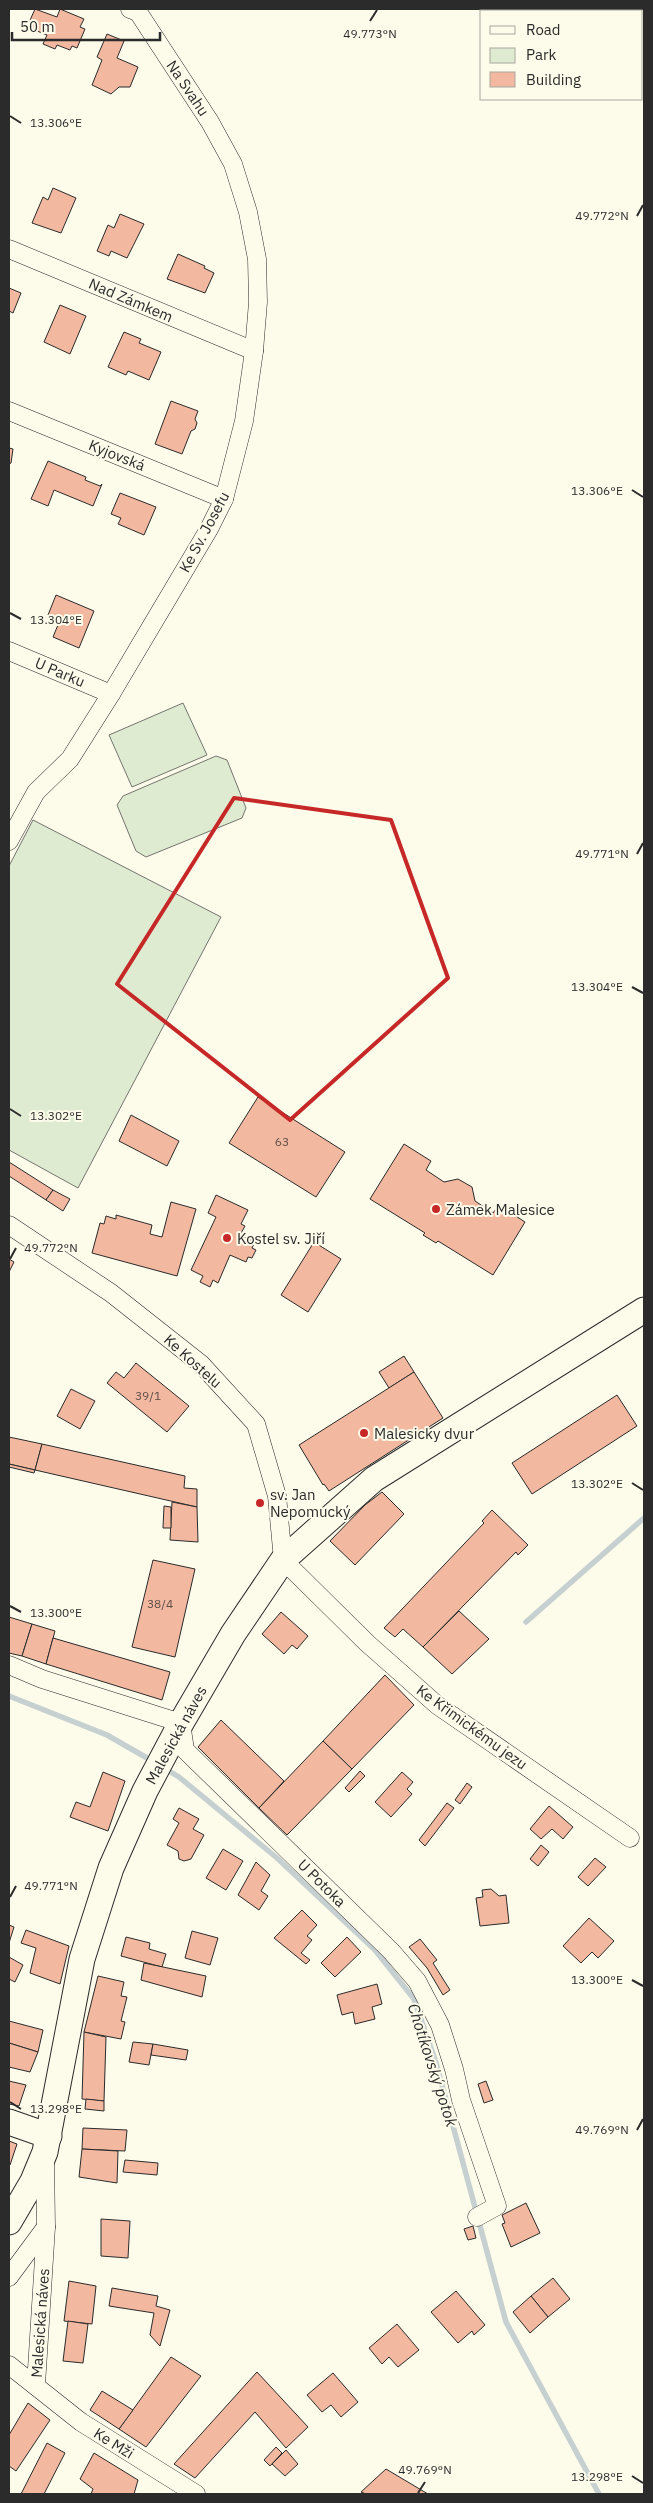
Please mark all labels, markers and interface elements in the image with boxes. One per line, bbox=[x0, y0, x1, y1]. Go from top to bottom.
scale bar bbox=[12, 10, 160, 42]
legend bbox=[480, 10, 643, 100]
text: 50 m bbox=[20, 17, 55, 36]
text: Road bbox=[526, 20, 561, 39]
text: 49.773°N bbox=[343, 26, 397, 41]
text: Park bbox=[526, 45, 556, 64]
street label: Na Svahu bbox=[162, 57, 214, 119]
text: Building bbox=[526, 70, 581, 89]
text: 13.306°E bbox=[30, 115, 82, 130]
text: 49.772°N bbox=[575, 208, 629, 223]
street label: Nad Zámkem bbox=[86, 274, 176, 326]
street label: Kyjovská bbox=[86, 435, 148, 475]
text: 13.306°E bbox=[571, 483, 623, 498]
street label: Ke Sv. Josefu bbox=[175, 488, 233, 576]
text: 13.304°E bbox=[30, 612, 82, 627]
street label: U Parku bbox=[32, 653, 88, 691]
text: 49.771°N bbox=[575, 846, 629, 861]
text: 13.304°E bbox=[571, 979, 623, 994]
text: 13.302°E bbox=[30, 1108, 82, 1123]
house number: 63 bbox=[275, 1134, 289, 1149]
place label: Zámek Malesice bbox=[446, 1200, 555, 1219]
marker: Zámek Malesice bbox=[430, 1203, 442, 1215]
place label: Kostel sv. Jiří bbox=[237, 1229, 325, 1248]
marker: Kostel sv. Jiří bbox=[221, 1232, 233, 1244]
text: 49.772°N bbox=[24, 1240, 78, 1255]
street label: Ke Kostelu bbox=[160, 1330, 226, 1392]
house number: 39/1 bbox=[135, 1388, 161, 1403]
place label: Malesicky dvur bbox=[374, 1424, 475, 1443]
marker: Malesicky dvur bbox=[358, 1427, 370, 1439]
text: 13.302°E bbox=[571, 1476, 623, 1491]
place label: sv. Jan Nepomucký bbox=[270, 1485, 351, 1521]
marker: sv. Jan Nepomucký bbox=[254, 1497, 266, 1509]
house number: 38/4 bbox=[147, 1596, 173, 1611]
text: 13.300°E bbox=[30, 1605, 82, 1620]
street label: Ke Křimickému jezu bbox=[413, 1680, 531, 1774]
street label: Malesická náves bbox=[141, 1682, 211, 1788]
street label: U Potoka bbox=[294, 1855, 350, 1911]
text: 49.771°N bbox=[24, 1878, 78, 1893]
text: 13.300°E bbox=[571, 1972, 623, 1987]
water label: Chotíkovský potok bbox=[404, 2001, 463, 2130]
text: 13.298°E bbox=[30, 2101, 82, 2116]
text: 49.769°N bbox=[575, 2122, 629, 2137]
street label: Malesická náves bbox=[27, 2268, 53, 2378]
street label: Ke Mži bbox=[90, 2423, 138, 2463]
text: 49.769°N bbox=[398, 2462, 452, 2477]
text: 13.298°E bbox=[571, 2469, 623, 2484]

